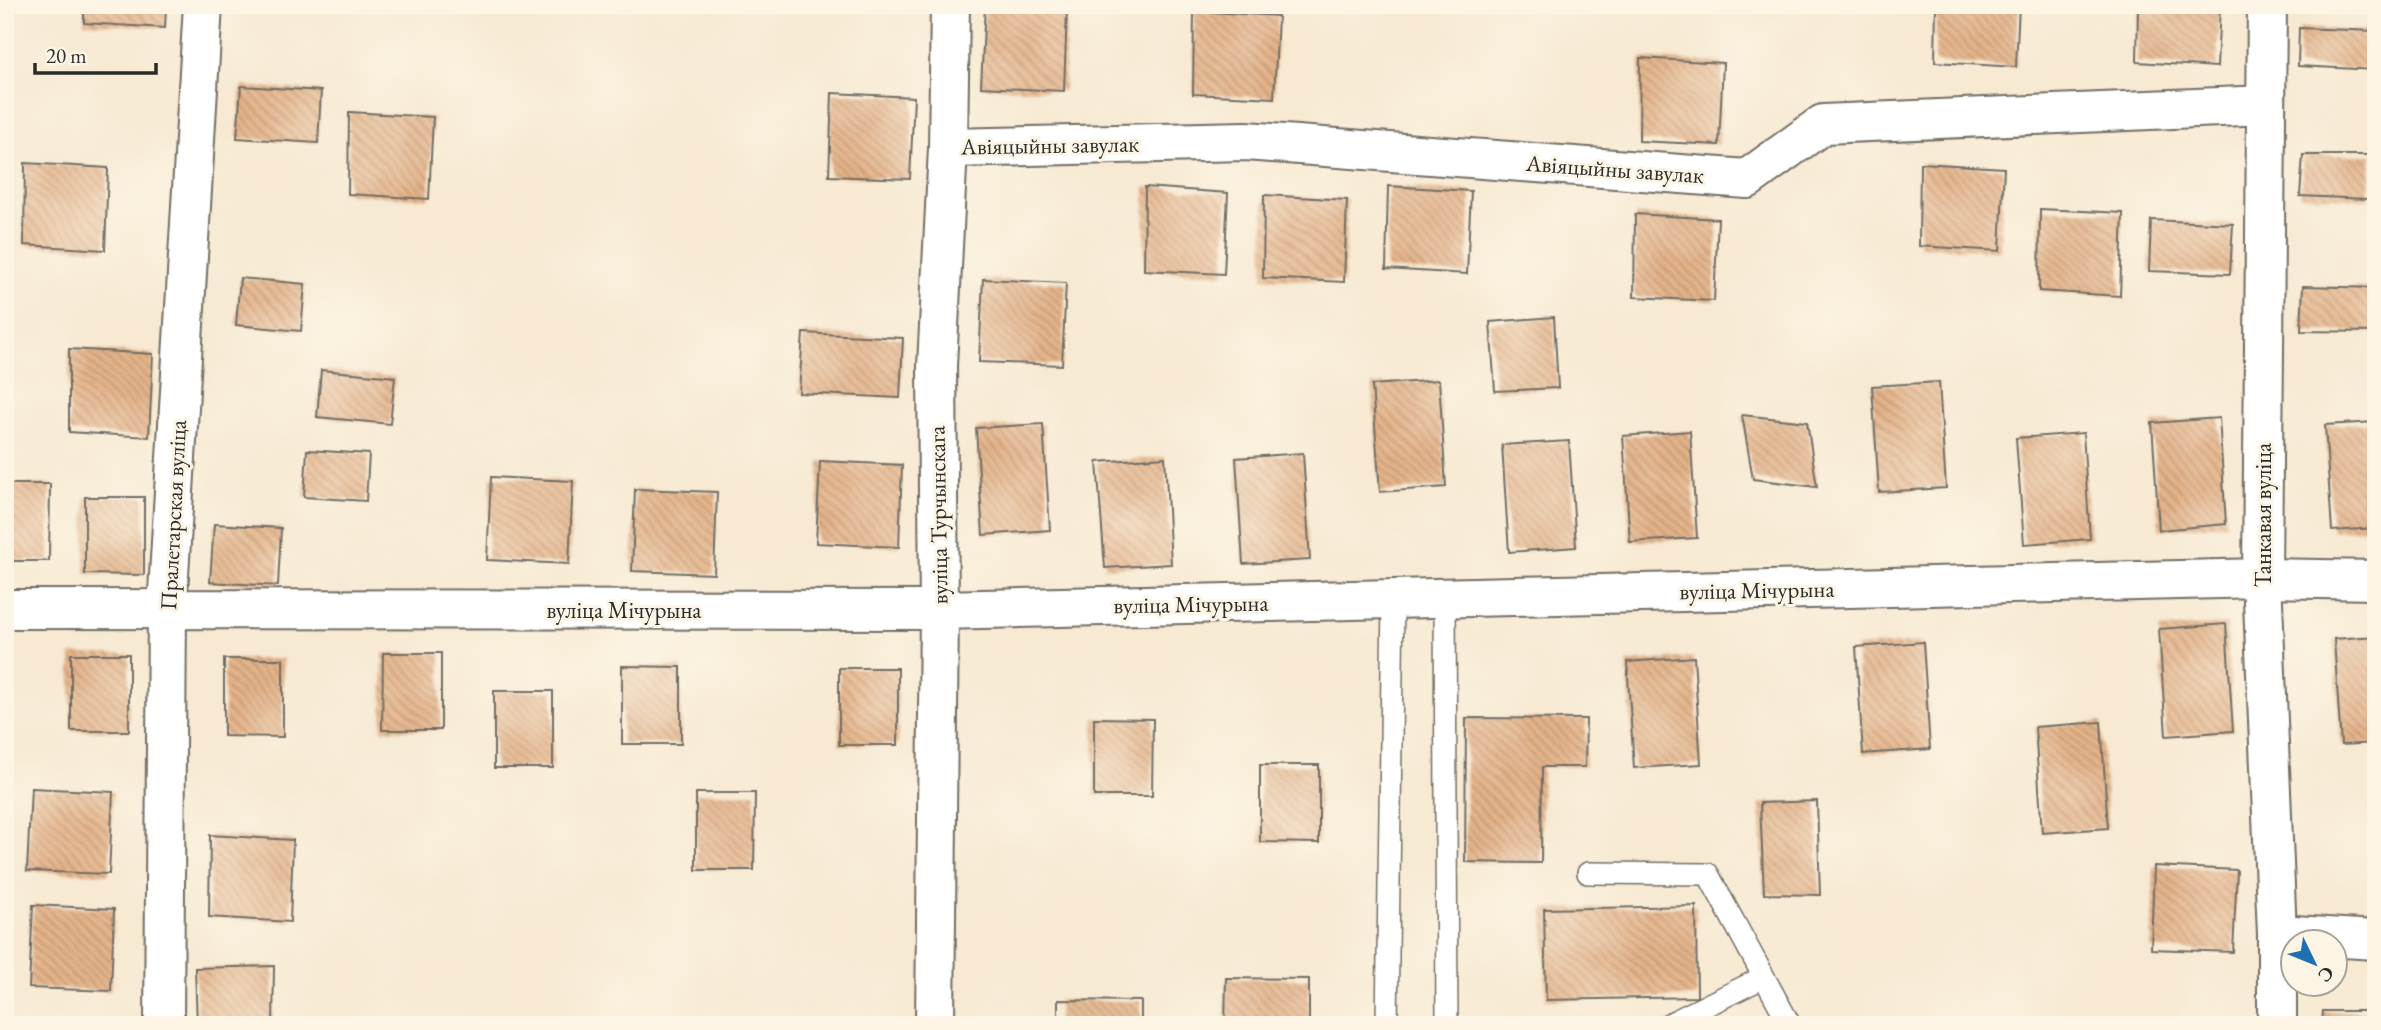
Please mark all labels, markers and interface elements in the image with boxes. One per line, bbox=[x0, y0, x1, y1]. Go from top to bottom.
scale bar bbox=[35, 32, 156, 76]
text: 20 m bbox=[46, 42, 87, 69]
street label: Авіяцыйны завулак bbox=[960, 128, 1139, 162]
street label: Авіяцыйны завулак bbox=[1524, 148, 1705, 190]
street label: Пралетарская вуліца bbox=[153, 418, 193, 611]
street label: вуліца Турчынскага bbox=[921, 425, 955, 605]
street label: Танкавая вуліца bbox=[2248, 442, 2278, 587]
street label: вуліца Мічурына bbox=[1679, 574, 1836, 606]
street label: вуліца Мічурына bbox=[1113, 588, 1270, 620]
street label: вуліца Мічурына bbox=[546, 595, 702, 625]
north arrow bbox=[2280, 928, 2350, 998]
text: С bbox=[2312, 961, 2340, 988]

